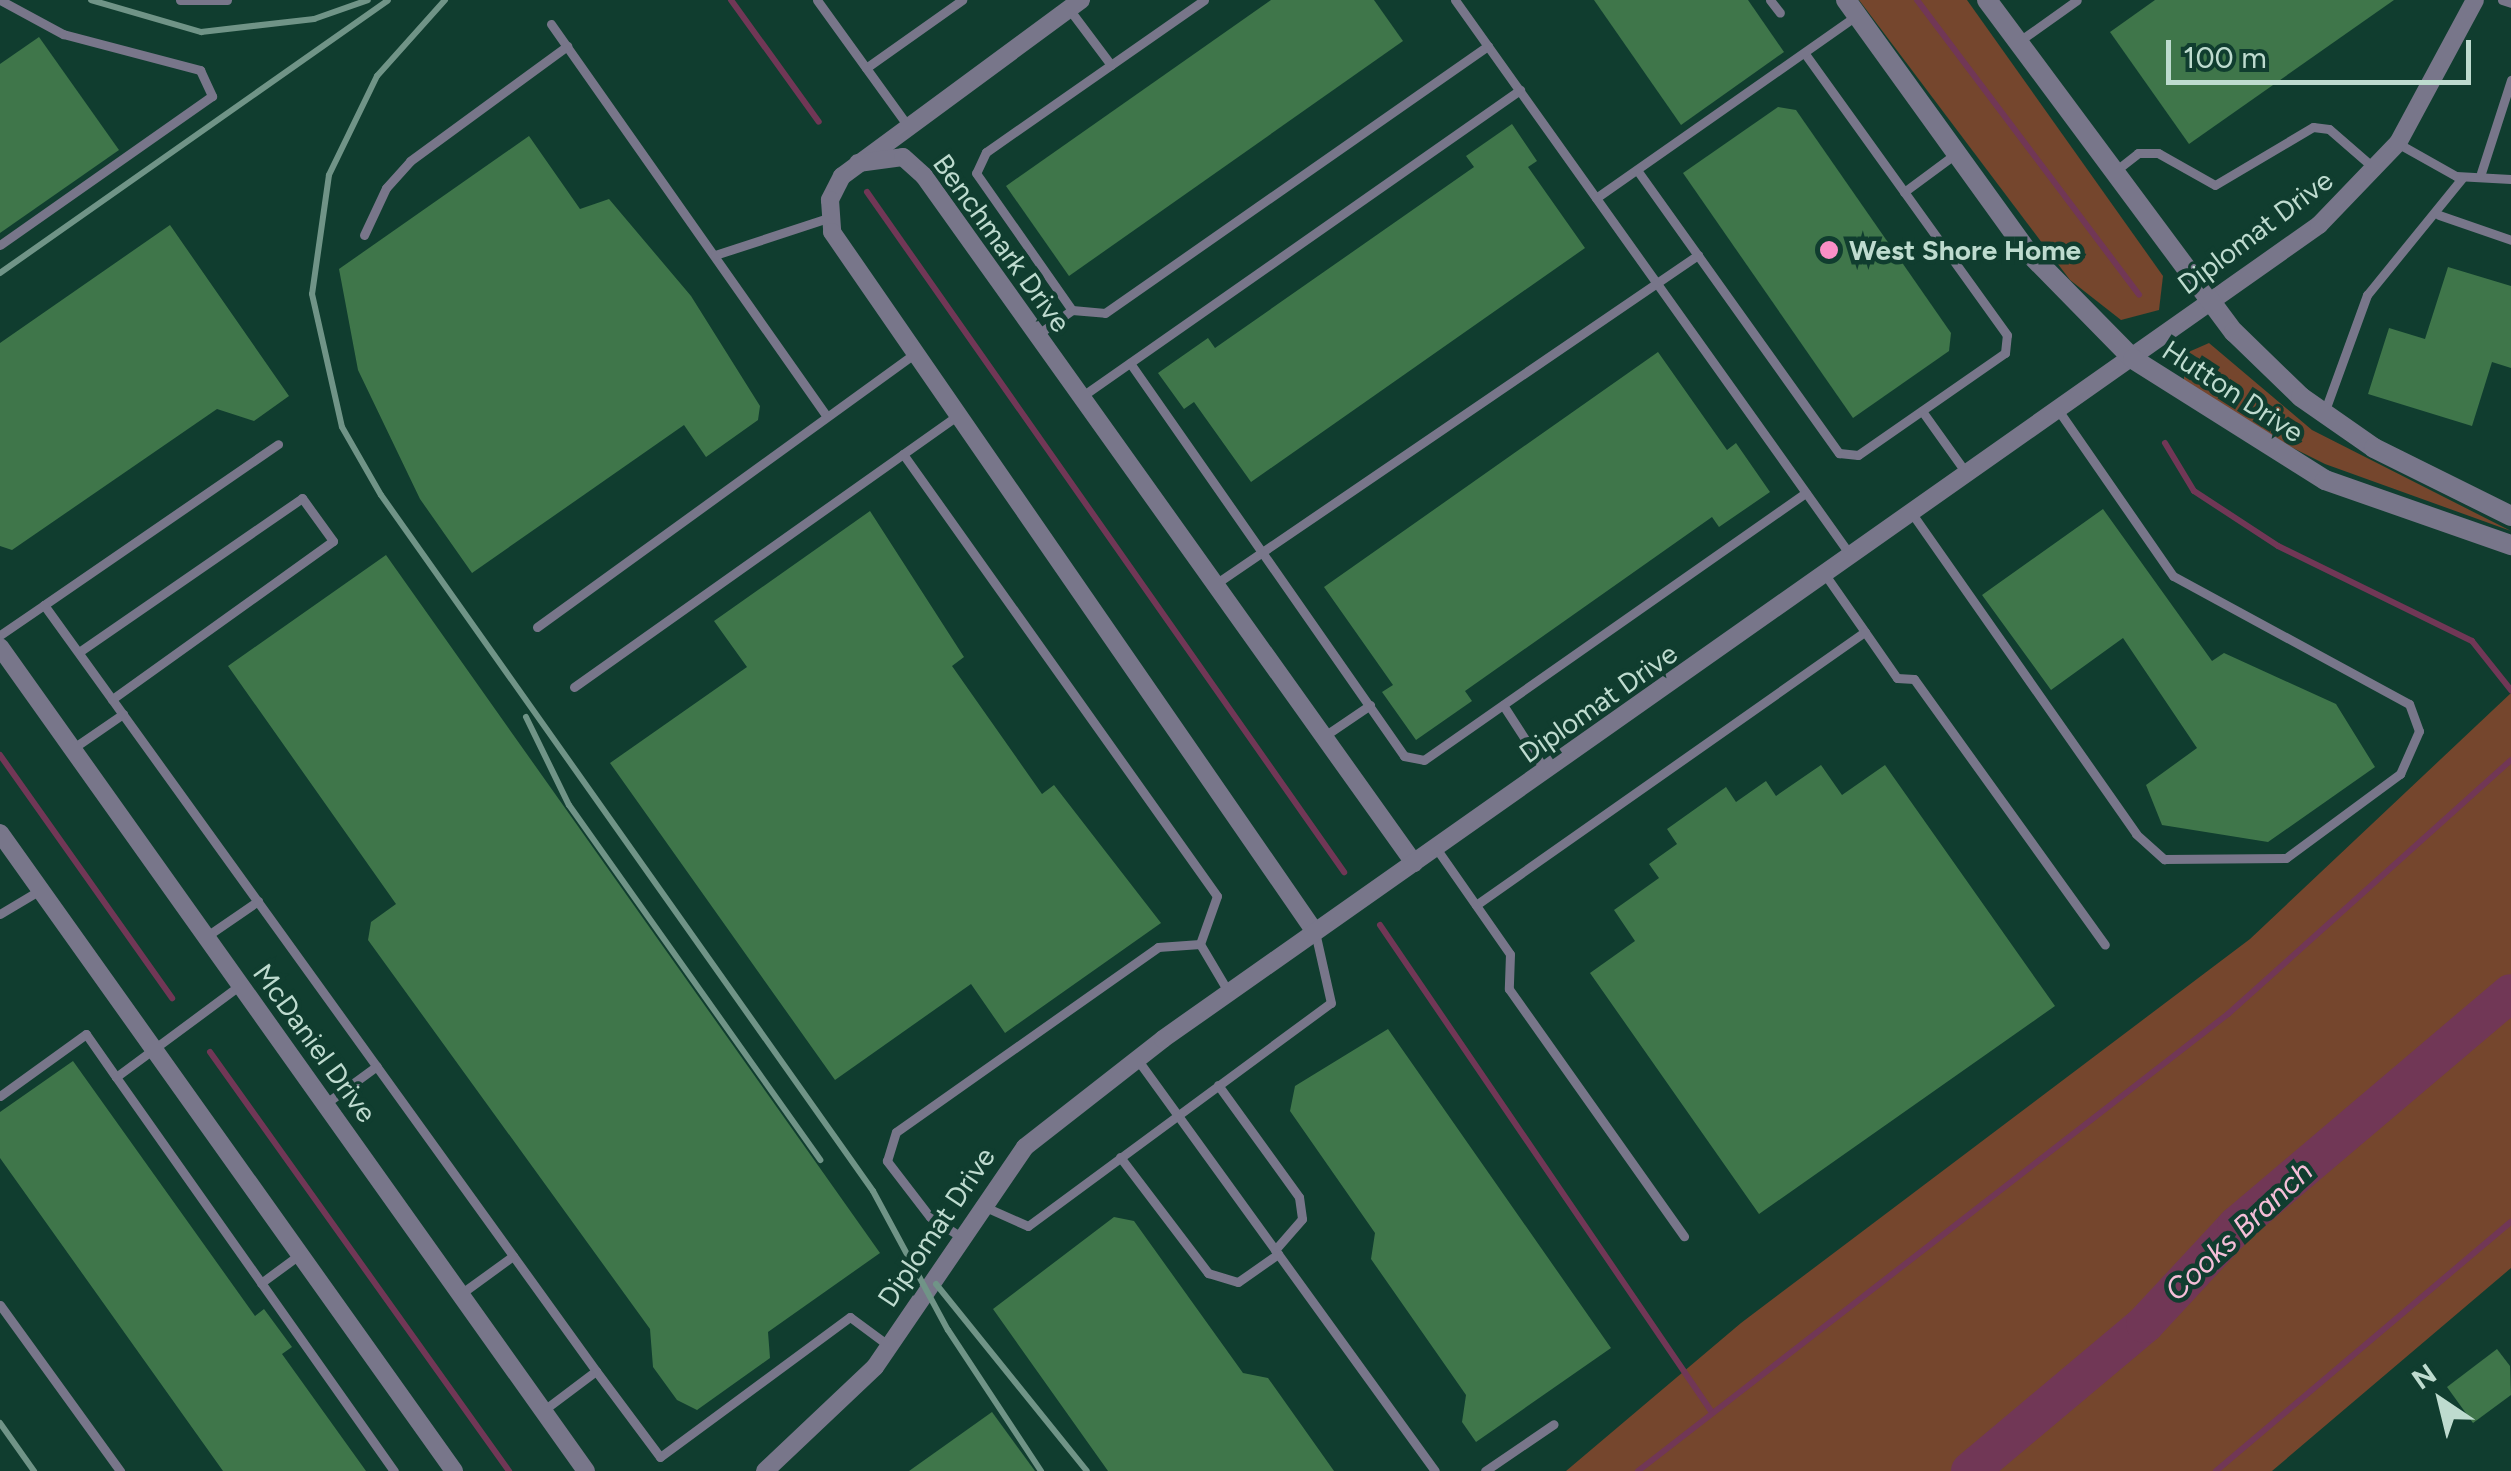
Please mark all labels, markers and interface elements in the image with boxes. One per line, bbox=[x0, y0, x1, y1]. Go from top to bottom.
scale bar bbox=[2171, 20, 2476, 82]
text: 100 m bbox=[2183, 39, 2267, 76]
street label: Benchmark Drive bbox=[926, 148, 1078, 338]
street label: Diplomat Drive bbox=[2171, 163, 2339, 301]
place label: West Shore Home bbox=[1849, 233, 2081, 267]
marker: West Shore Home bbox=[1818, 239, 1840, 261]
street label: Hutton Drive bbox=[2156, 333, 2310, 449]
street label: Diplomat Drive bbox=[1513, 636, 1683, 770]
street label: McDaniel Drive bbox=[246, 957, 384, 1129]
street label: Diplomat Drive bbox=[870, 1141, 1002, 1313]
water label: Cooks Branch bbox=[2158, 1154, 2320, 1308]
north arrow bbox=[2391, 1351, 2491, 1451]
text: N bbox=[2405, 1356, 2442, 1397]

